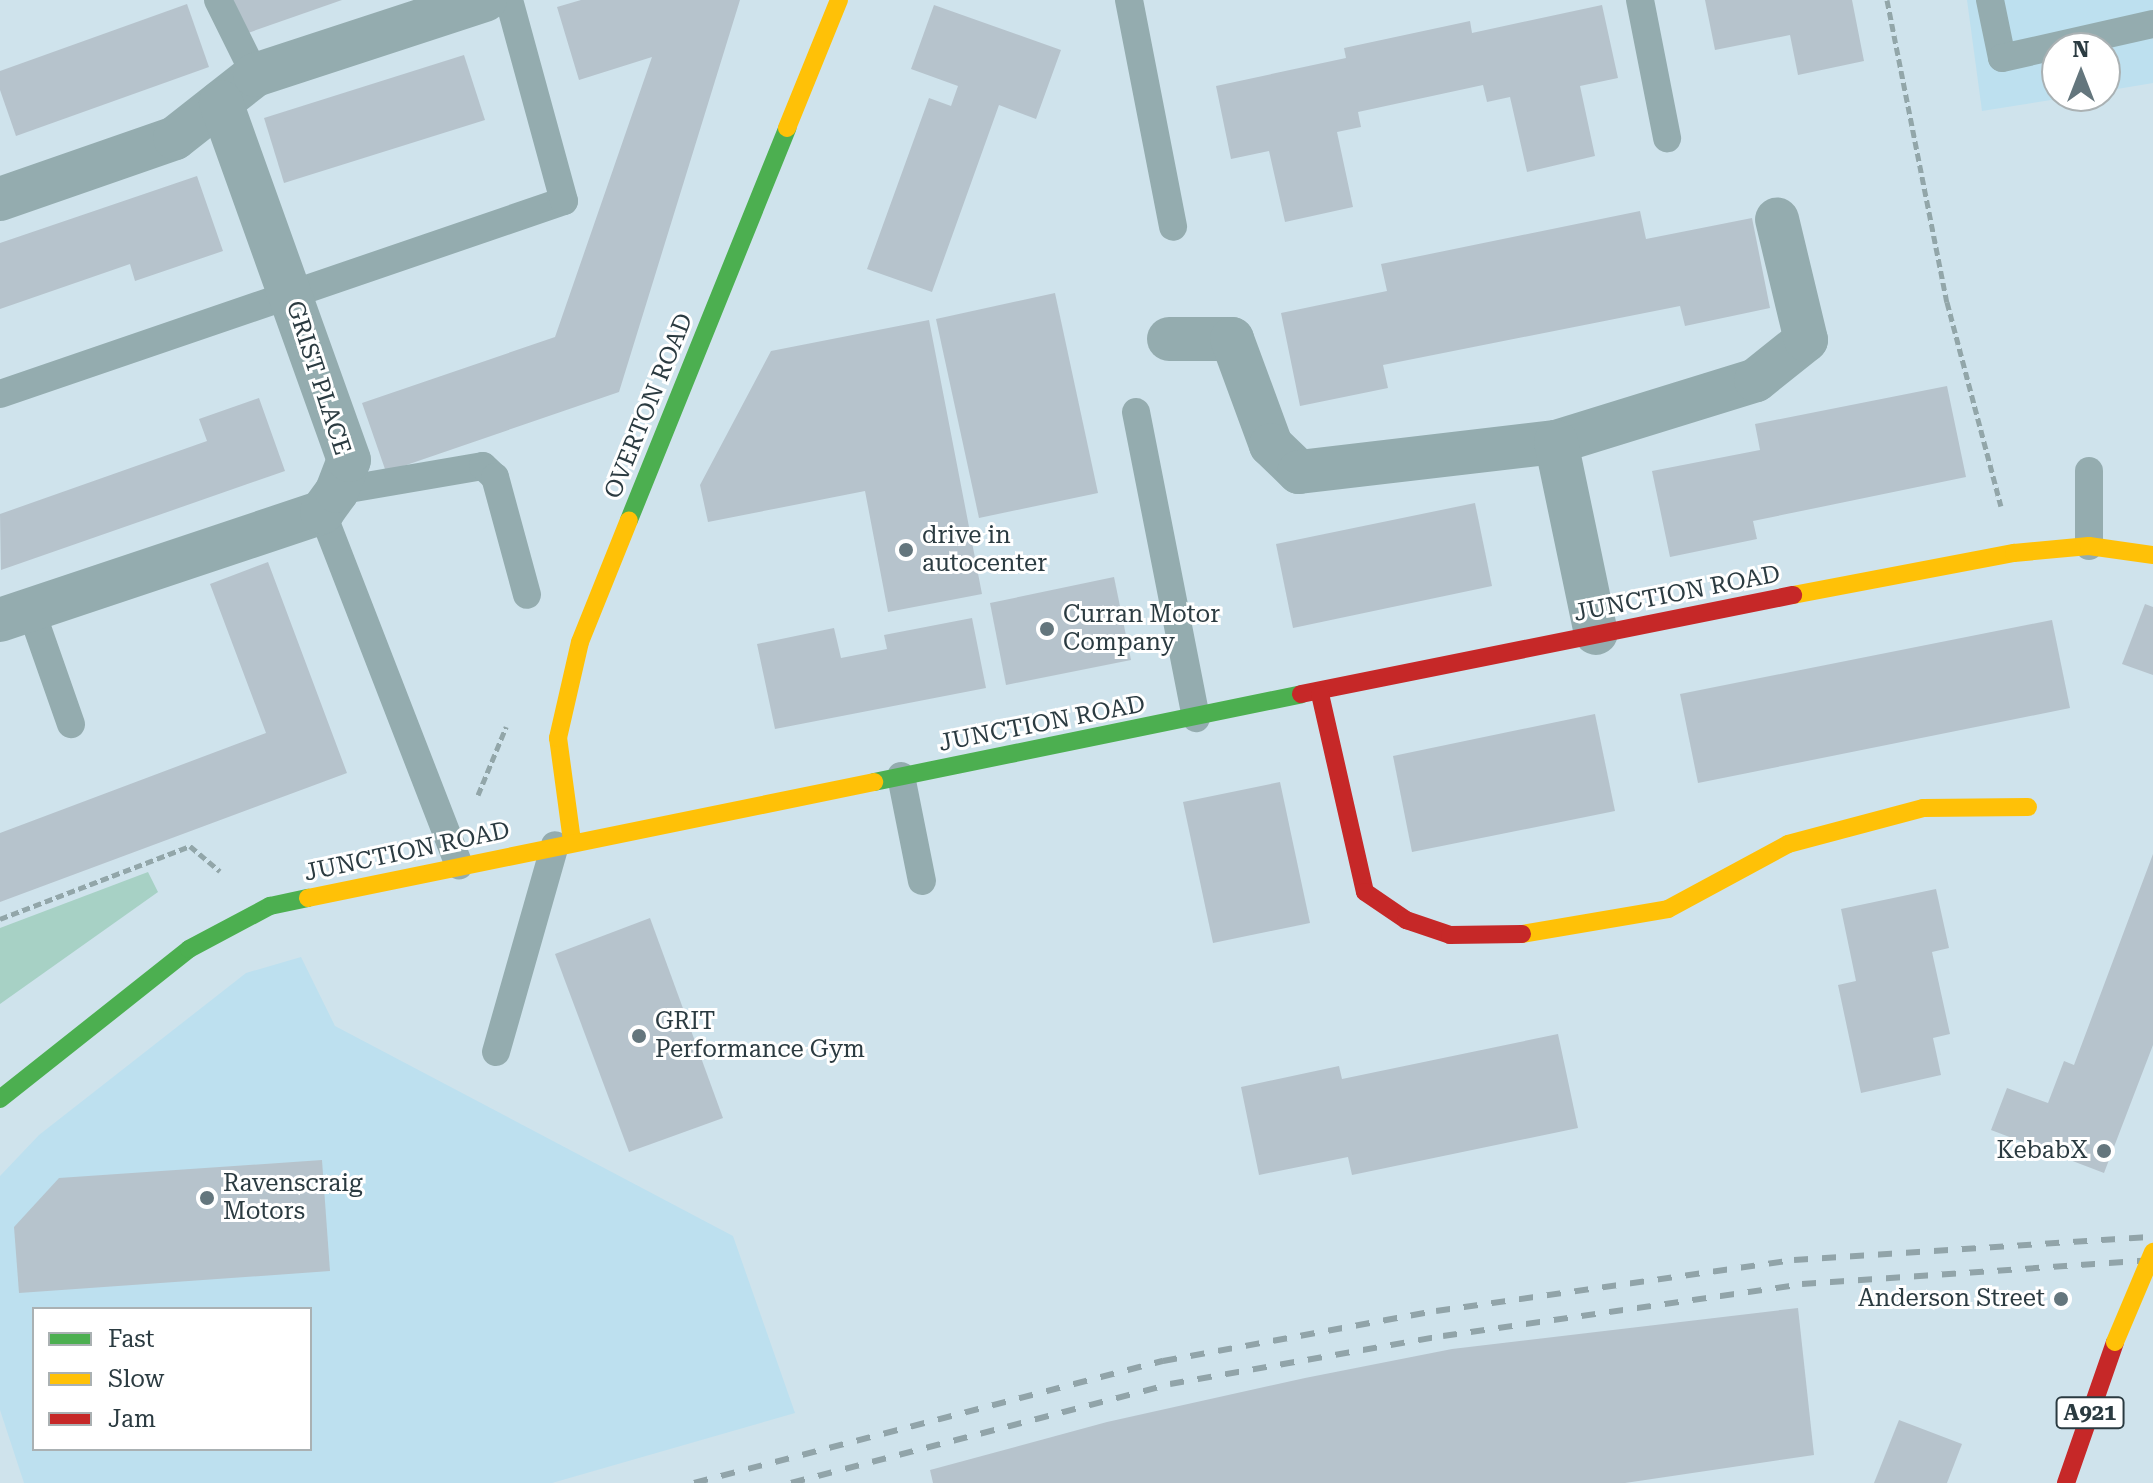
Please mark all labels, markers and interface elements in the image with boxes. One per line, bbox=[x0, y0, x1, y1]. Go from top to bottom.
north arrow bbox=[2041, 32, 2121, 112]
text: N bbox=[2073, 37, 2089, 62]
street label: GRIST PLACE bbox=[280, 297, 356, 459]
street label: OVERTON ROAD bbox=[599, 309, 699, 503]
place label: drive in autocenter bbox=[922, 522, 1047, 578]
marker: drive in autocenter bbox=[897, 541, 915, 559]
street label: JUNCTION ROAD bbox=[1571, 560, 1783, 628]
place label: Curran Motor Company bbox=[1063, 601, 1220, 657]
marker: Curran Motor Company bbox=[1038, 620, 1056, 638]
street label: JUNCTION ROAD bbox=[936, 690, 1148, 758]
street label: JUNCTION ROAD bbox=[302, 816, 512, 888]
place label: GRIT Performance Gym bbox=[655, 1008, 865, 1064]
marker: GRIT Performance Gym bbox=[630, 1027, 648, 1045]
place label: KebabX bbox=[1997, 1137, 2088, 1165]
marker: KebabX bbox=[2095, 1142, 2113, 1160]
place label: Ravenscraig Motors bbox=[223, 1170, 363, 1226]
marker: Ravenscraig Motors bbox=[198, 1189, 216, 1207]
place label: Anderson Street bbox=[1858, 1285, 2045, 1313]
marker: Anderson Street bbox=[2052, 1290, 2070, 1308]
legend bbox=[32, 1307, 312, 1451]
text: Fast bbox=[108, 1325, 155, 1353]
text: Slow bbox=[108, 1365, 164, 1393]
road number: A921 bbox=[2054, 1395, 2126, 1431]
text: Jam bbox=[108, 1405, 156, 1433]

